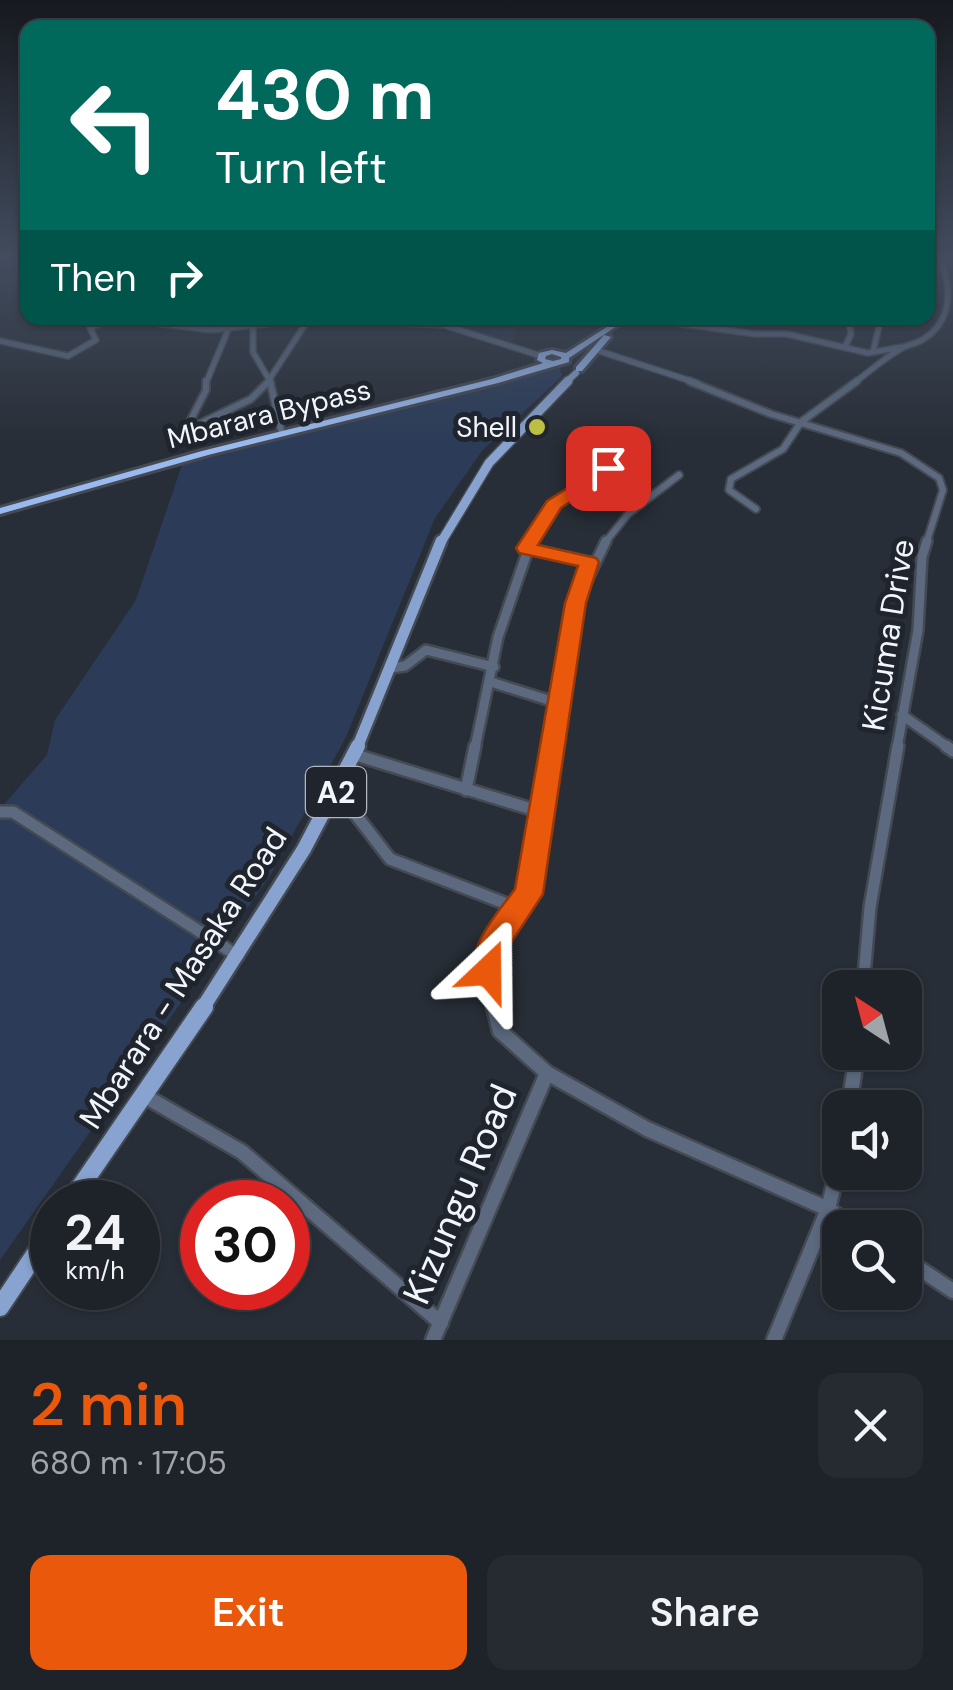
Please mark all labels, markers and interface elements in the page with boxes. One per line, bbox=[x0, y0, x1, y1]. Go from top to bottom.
text: 430 m bbox=[215, 50, 434, 141]
icon: left bbox=[50, 60, 180, 190]
text: Turn left bbox=[215, 138, 387, 197]
icon: right bbox=[157, 250, 212, 305]
text: Then bbox=[50, 253, 137, 303]
street label: Mbarara Bypass bbox=[163, 371, 375, 457]
place label: Shell bbox=[456, 409, 517, 446]
marker: Shell bbox=[526, 416, 548, 438]
pin bbox=[566, 426, 651, 511]
icon: arrive bbox=[581, 441, 636, 496]
street label: Kicuma Drive bbox=[852, 536, 924, 734]
road number: A2 bbox=[306, 767, 366, 817]
street label: Mbarara - Masaka Road bbox=[70, 819, 296, 1137]
position arrow bbox=[436, 919, 540, 1023]
north arrow bbox=[822, 970, 922, 1070]
map controls bbox=[822, 970, 922, 1310]
street label: Kizungu Road bbox=[391, 1077, 529, 1311]
button: sound bbox=[822, 1090, 922, 1190]
speed limit sign: 30 bbox=[180, 1180, 310, 1310]
text: 24 bbox=[65, 1200, 126, 1266]
button: search bbox=[822, 1210, 922, 1310]
text: km/h bbox=[65, 1254, 125, 1287]
text: 2 min bbox=[30, 1365, 187, 1444]
button: close bbox=[818, 1373, 923, 1478]
text: 680 m · 17:05 bbox=[30, 1442, 227, 1484]
button: Exit bbox=[30, 1555, 467, 1670]
button: Share bbox=[487, 1555, 923, 1670]

